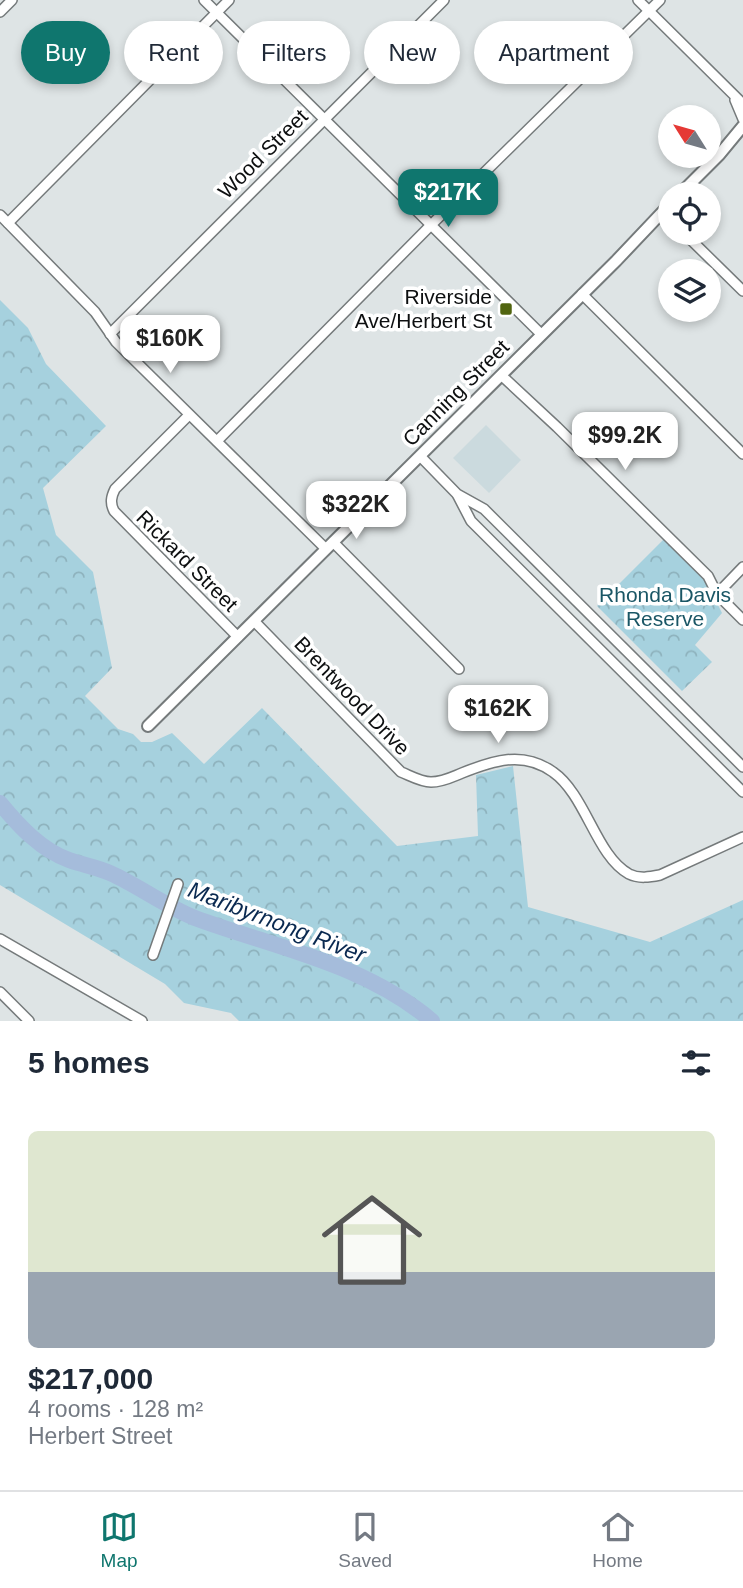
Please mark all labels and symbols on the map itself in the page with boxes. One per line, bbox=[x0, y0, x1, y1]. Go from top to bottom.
street label: Wood Street bbox=[213, 104, 312, 203]
north arrow bbox=[658, 105, 721, 168]
pin: $217K bbox=[399, 170, 497, 229]
place label: Riverside Ave/Herbert St bbox=[355, 285, 492, 332]
marker: Riverside Ave/Herbert St bbox=[498, 301, 514, 317]
pin: $160K bbox=[121, 316, 219, 375]
street label: Canning Street bbox=[398, 335, 513, 450]
pin: $99.2K bbox=[568, 412, 682, 472]
pin: $322K bbox=[307, 482, 405, 541]
street label: Rickard Street bbox=[132, 505, 243, 616]
park label: Rhonda Davis Reserve bbox=[599, 583, 731, 630]
street label: Brentwood Drive bbox=[290, 632, 415, 759]
pin: $162K bbox=[449, 686, 547, 745]
water label: Maribyrnong River bbox=[185, 876, 371, 968]

